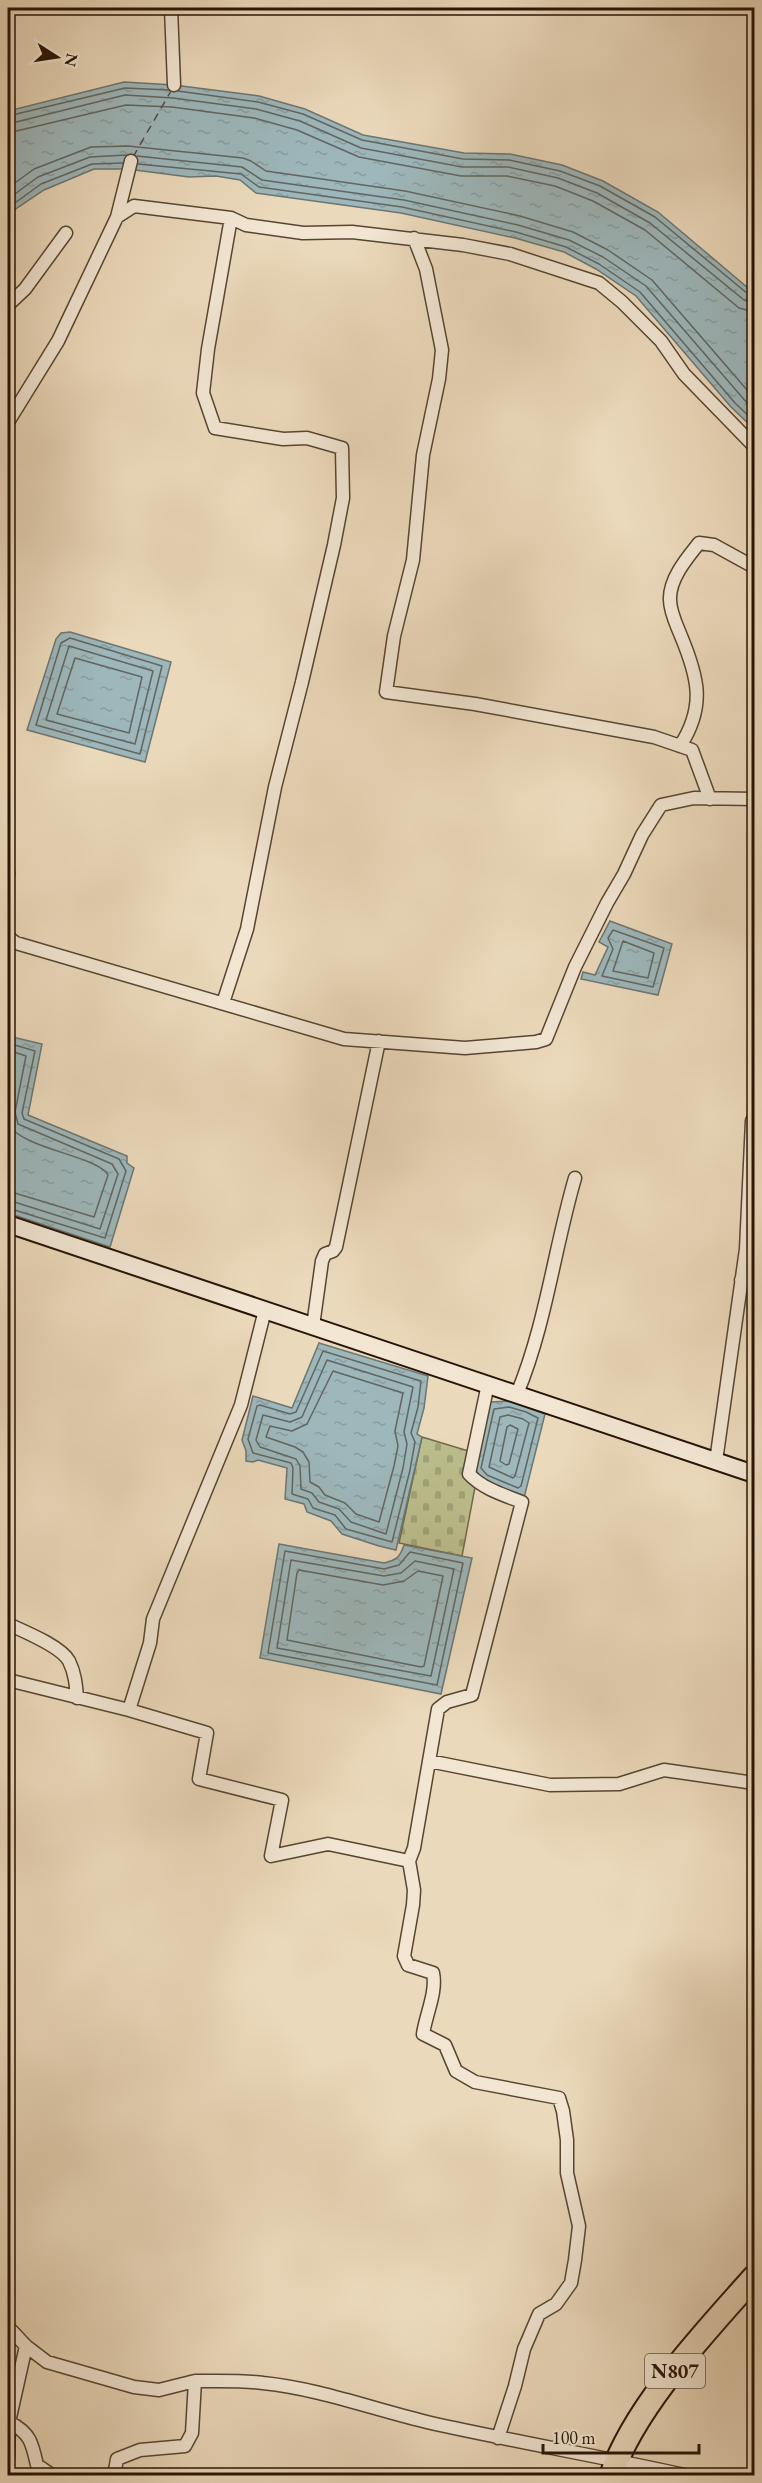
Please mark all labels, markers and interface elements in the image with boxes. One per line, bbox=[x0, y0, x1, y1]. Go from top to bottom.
north arrow bbox=[27, 27, 87, 87]
text: N bbox=[60, 51, 83, 69]
road number: N807 bbox=[645, 2354, 705, 2388]
scale bar bbox=[543, 2417, 699, 2455]
text: 100 m bbox=[552, 2426, 596, 2449]

